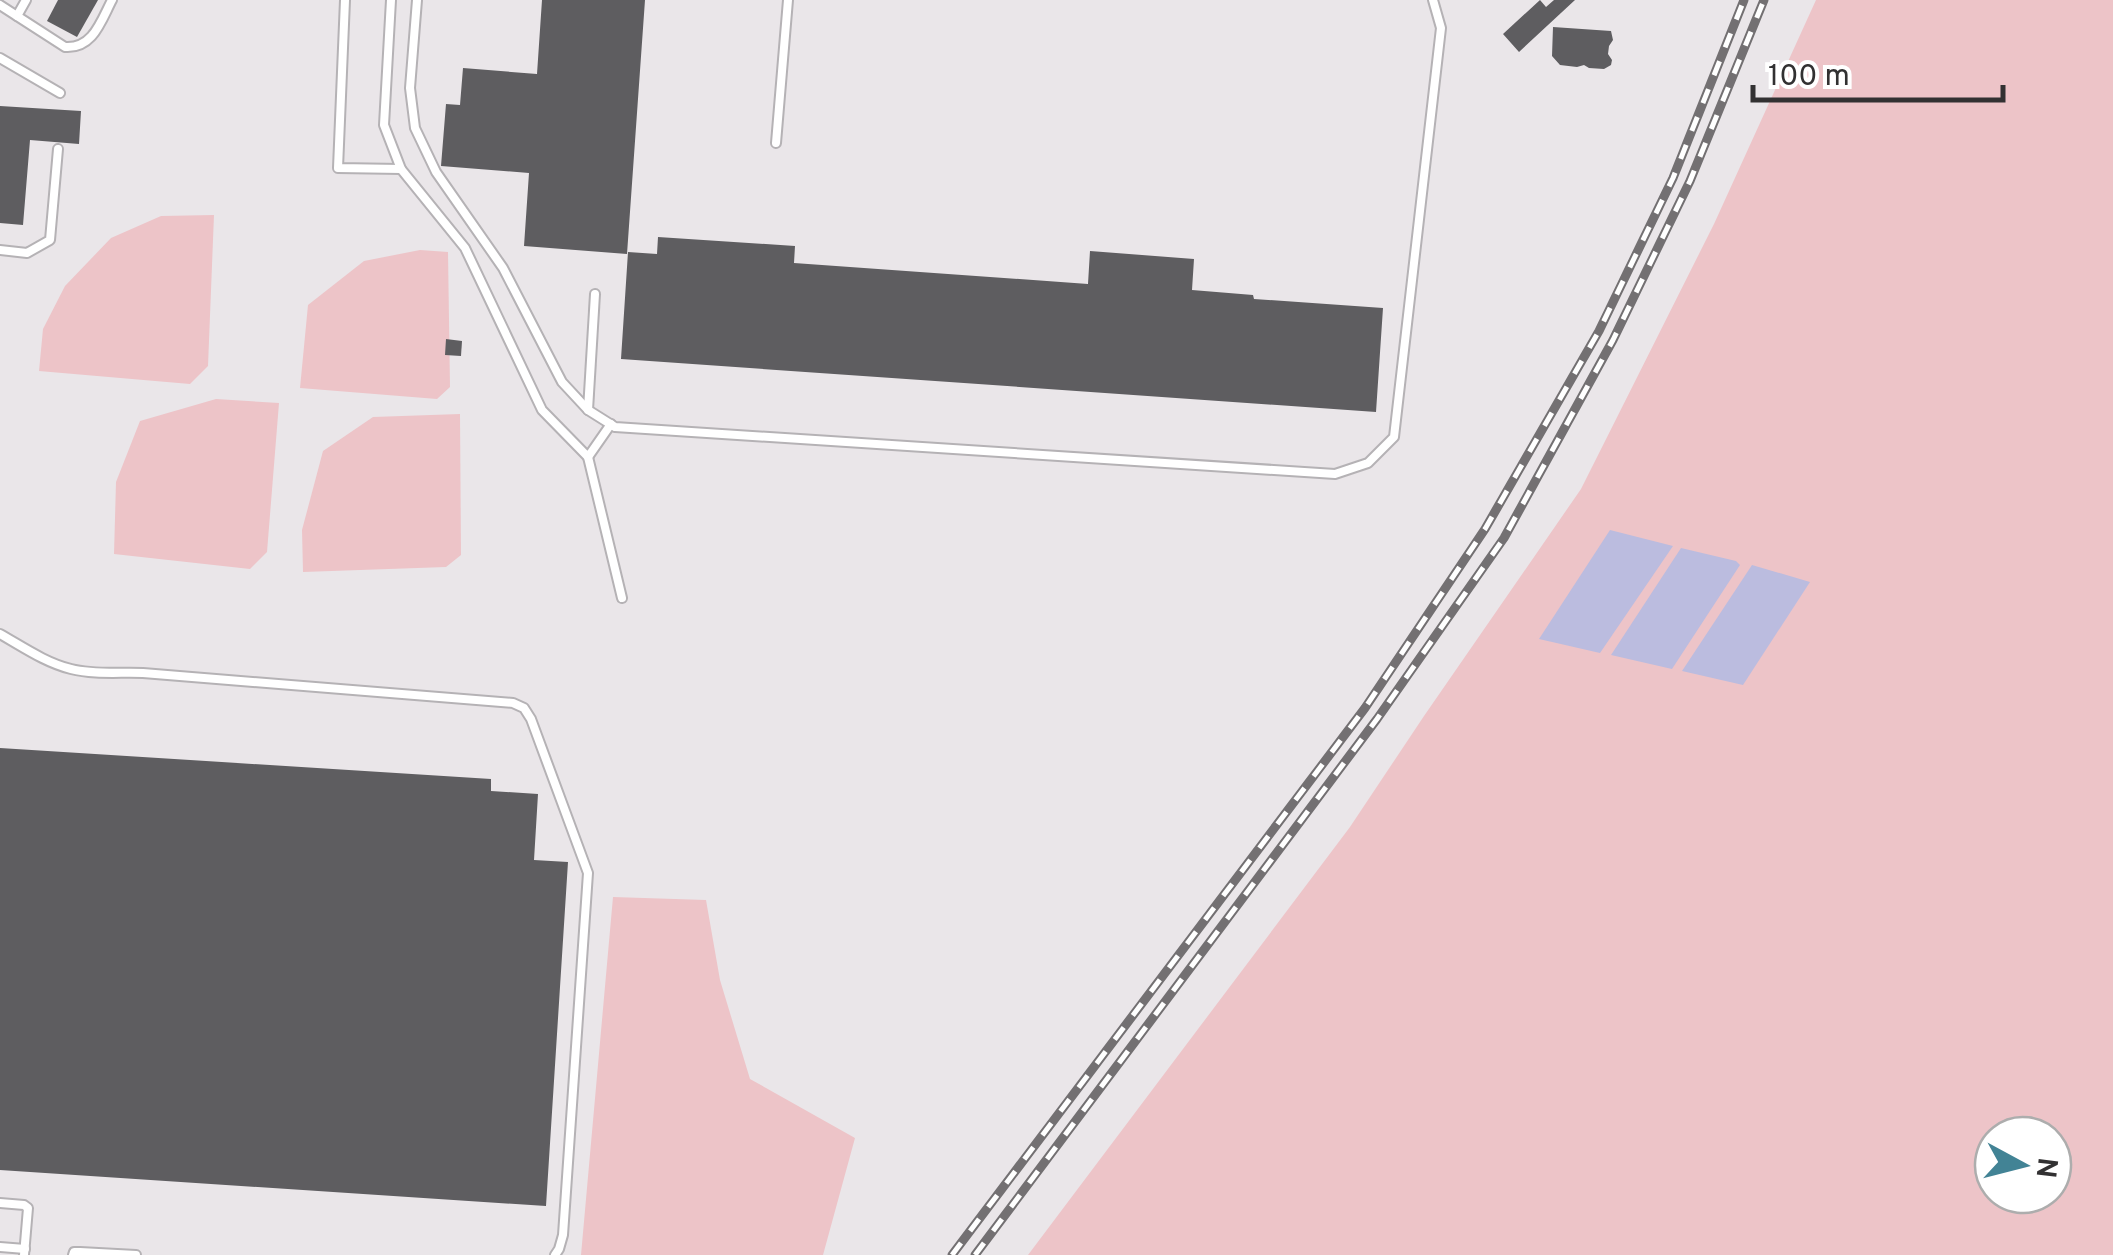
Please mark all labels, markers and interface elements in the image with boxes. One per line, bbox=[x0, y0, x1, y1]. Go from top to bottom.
scale bar bbox=[1753, 40, 2003, 102]
text: 100 m bbox=[1768, 59, 1850, 96]
north arrow bbox=[1973, 1115, 2073, 1215]
text: N bbox=[2026, 1156, 2064, 1180]

